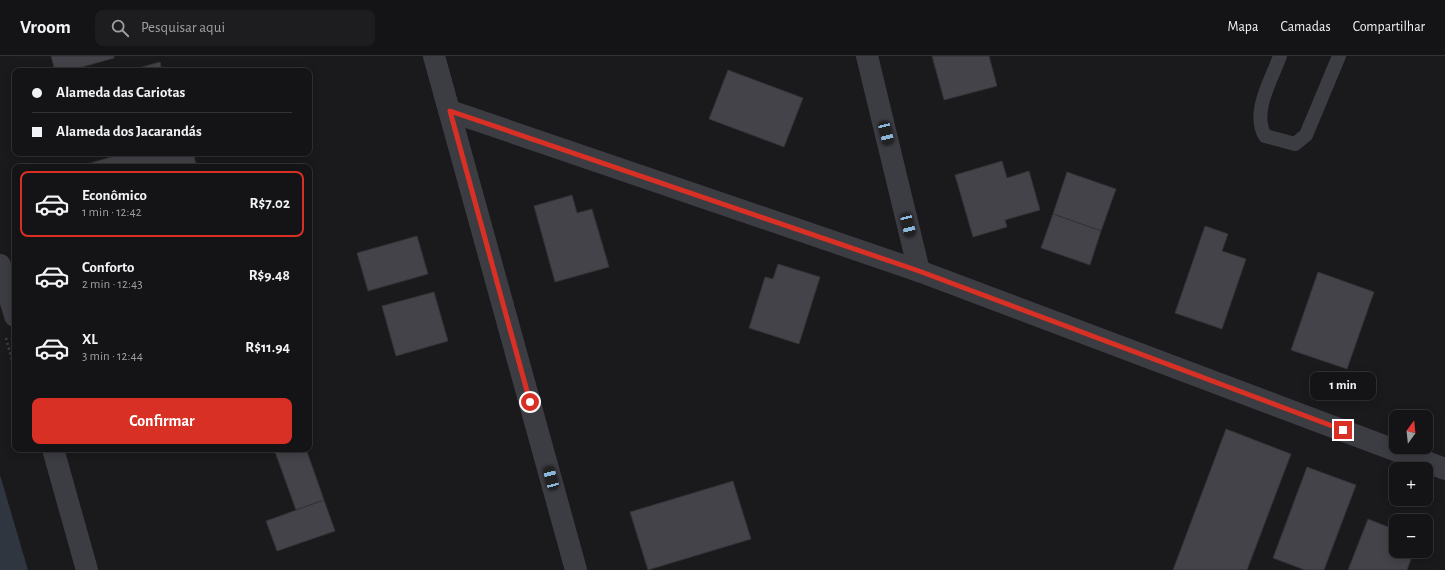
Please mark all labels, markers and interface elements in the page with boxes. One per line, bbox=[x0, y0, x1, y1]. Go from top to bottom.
search box bbox=[95, 10, 375, 46]
icon: search bbox=[109, 17, 131, 39]
text: Vroom bbox=[20, 18, 71, 37]
text: Pesquisar aqui bbox=[141, 20, 225, 35]
text: Mapa bbox=[1228, 20, 1258, 34]
text: Camadas bbox=[1280, 20, 1331, 34]
text: Compartilhar bbox=[1353, 20, 1425, 34]
text: Alameda das Cariotas bbox=[56, 85, 185, 100]
car bbox=[877, 120, 895, 146]
text: Alameda dos Jacarandás bbox=[56, 124, 202, 139]
icon: car bbox=[34, 186, 70, 222]
text: Econômico bbox=[82, 188, 147, 203]
text: R$7.02 bbox=[250, 196, 290, 211]
text: 1 min · 12:42 bbox=[82, 206, 142, 219]
car bbox=[899, 212, 917, 238]
icon: car bbox=[34, 258, 70, 294]
text: Conforto bbox=[82, 260, 134, 275]
text: R$9.48 bbox=[249, 268, 290, 283]
text: 2 min · 12:43 bbox=[82, 278, 143, 291]
icon: car bbox=[34, 330, 70, 366]
text: XL bbox=[82, 332, 98, 347]
text: R$11.94 bbox=[245, 340, 290, 355]
text: 3 min · 12:44 bbox=[82, 350, 143, 363]
callout: 1 min bbox=[1310, 372, 1376, 400]
text: 1 min bbox=[1329, 379, 1357, 392]
route start bbox=[521, 393, 539, 411]
button: Confirmar bbox=[32, 398, 292, 444]
north arrow bbox=[1389, 410, 1433, 454]
map controls bbox=[1389, 410, 1433, 558]
route end bbox=[1334, 421, 1352, 439]
button: + bbox=[1389, 462, 1433, 506]
car bbox=[542, 465, 560, 491]
button: − bbox=[1389, 514, 1433, 558]

